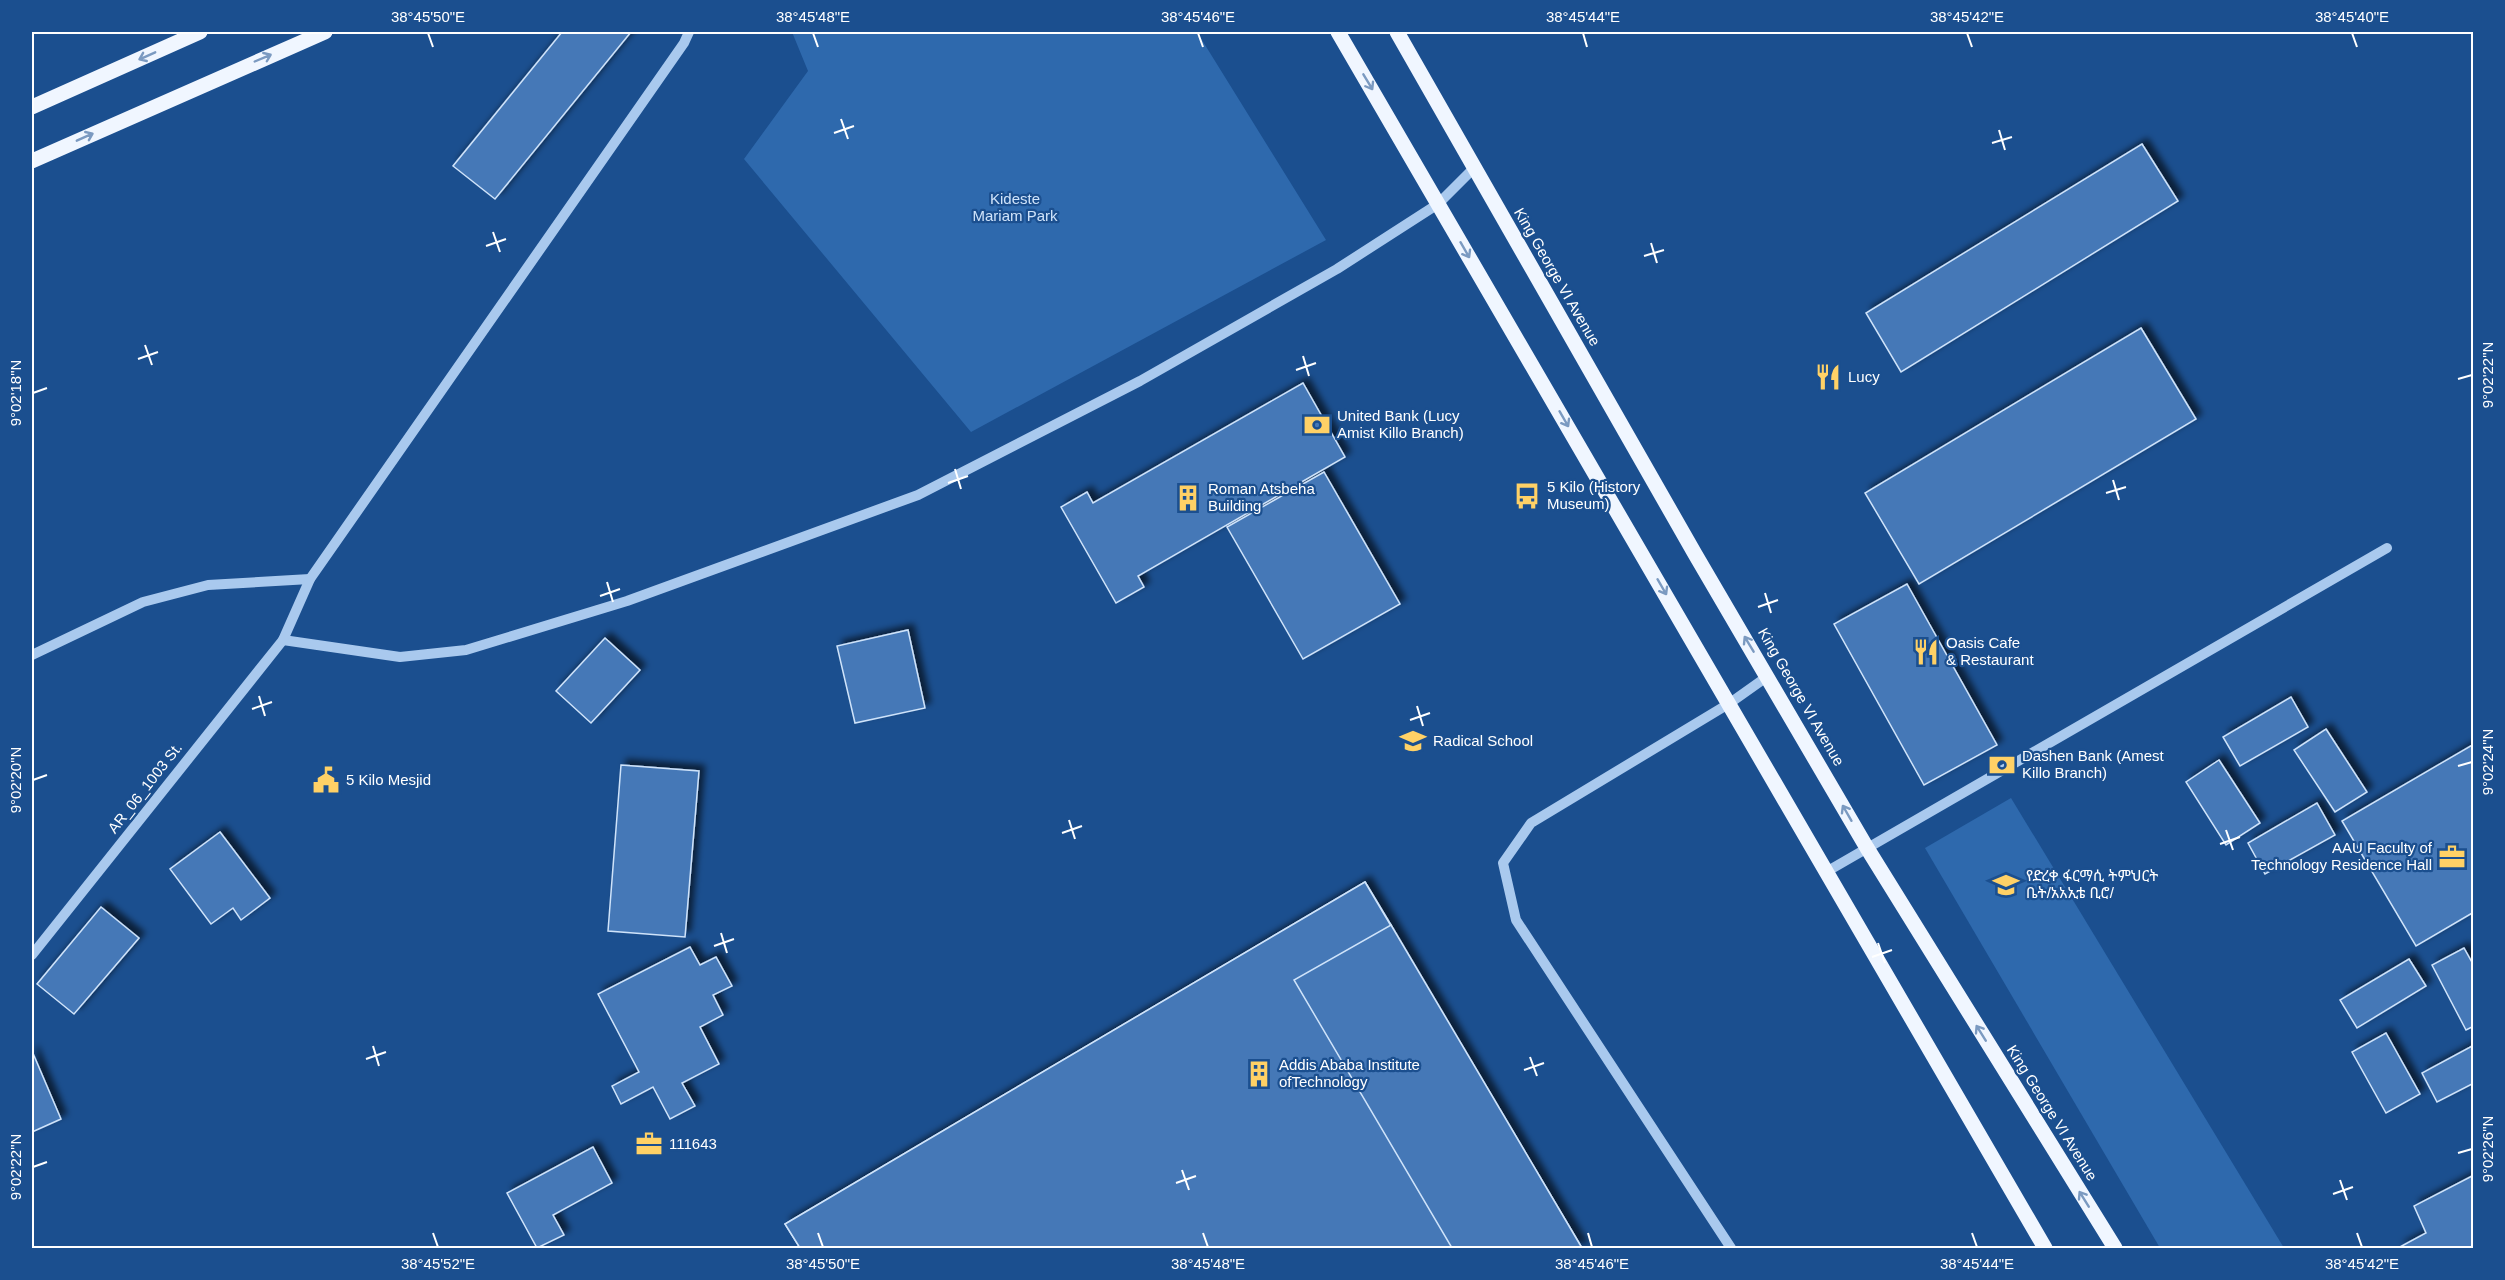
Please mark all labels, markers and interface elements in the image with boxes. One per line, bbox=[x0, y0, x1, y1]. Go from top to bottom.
text: 38°45'50"E bbox=[391, 8, 465, 25]
text: 38°45'48"E bbox=[776, 8, 850, 25]
text: 38°45'46"E bbox=[1161, 8, 1235, 25]
text: 38°45'44"E bbox=[1546, 8, 1620, 25]
text: 38°45'42"E bbox=[1930, 8, 2004, 25]
text: 38°45'40"E bbox=[2315, 8, 2389, 25]
one-way arrow bbox=[138, 50, 156, 62]
one-way arrow bbox=[254, 52, 272, 63]
one-way arrow bbox=[1362, 73, 1374, 90]
one-way arrow bbox=[75, 130, 93, 142]
park label: Kideste Mariam Park bbox=[972, 190, 1058, 224]
street label: King George VI Avenue bbox=[1511, 205, 1604, 349]
one-way arrow bbox=[1460, 242, 1472, 259]
text: 9°02'22"N bbox=[2479, 342, 2496, 408]
text: 9°02'18"N bbox=[7, 360, 24, 426]
restaurant icon: Lucy bbox=[1813, 362, 1843, 392]
place label: Lucy bbox=[1848, 368, 1880, 385]
place label: United Bank (Lucy Amist Killo Branch) bbox=[1337, 407, 1464, 441]
bank icon: United Bank (Lucy Amist Killo Branch) bbox=[1302, 410, 1332, 440]
one-way arrow bbox=[1558, 410, 1570, 427]
place label: 5 Kilo (History Museum) bbox=[1547, 478, 1641, 512]
place label: Roman Atsbeha Building bbox=[1208, 480, 1315, 514]
bus stop icon: 5 Kilo (History Museum) bbox=[1512, 481, 1542, 511]
building icon: Roman Atsbeha Building bbox=[1173, 483, 1203, 513]
one-way arrow bbox=[1657, 578, 1669, 595]
street label: King George VI Avenue bbox=[1755, 625, 1848, 769]
place label: Oasis Cafe & Restaurant bbox=[1946, 634, 2034, 668]
one-way arrow bbox=[1743, 636, 1755, 653]
restaurant icon: Oasis Cafe & Restaurant bbox=[1911, 637, 1941, 667]
school or university icon: Radical School bbox=[1398, 726, 1428, 756]
text: 9°02'24"N bbox=[2479, 729, 2496, 795]
place label: Radical School bbox=[1433, 732, 1533, 749]
street label: AR_06_1003 St. bbox=[104, 739, 185, 836]
text: 9°02'20"N bbox=[7, 747, 24, 813]
place label: Dashen Bank (Amest Killo Branch) bbox=[2022, 747, 2165, 781]
bank icon: Dashen Bank (Amest Killo Branch) bbox=[1987, 750, 2017, 780]
public building icon: 5 Kilo Mesjid bbox=[311, 765, 341, 795]
place label: 5 Kilo Mesjid bbox=[346, 771, 431, 788]
one-way arrow bbox=[1841, 805, 1853, 822]
place label: AAU Faculty of Technology Residence Hall bbox=[2251, 839, 2433, 873]
office icon: AAU Faculty of Technology Residence Hall bbox=[2437, 842, 2467, 872]
place label: የድረቀ ፋርማሲ ትምህርት ቤት/አአኢቴ ቢሮ/ bbox=[2026, 867, 2158, 901]
school or university icon: የድረቀ ፋርማሲ ትምህርት ቤት/አአኢቴ ቢሮ/ bbox=[1991, 870, 2021, 900]
one-way arrow bbox=[1975, 1025, 1987, 1042]
street label: King George VI Avenue bbox=[2004, 1042, 2101, 1184]
place label: Addis Ababa Institute ofTechnology bbox=[1279, 1056, 1420, 1090]
building icon: Addis Ababa Institute ofTechnology bbox=[1244, 1059, 1274, 1089]
text: 9°02'26"N bbox=[2479, 1116, 2496, 1182]
office icon: 111643 bbox=[634, 1129, 664, 1159]
text: 9°02'22"N bbox=[7, 1134, 24, 1200]
place label: 111643 bbox=[669, 1135, 717, 1152]
one-way arrow bbox=[2077, 1191, 2089, 1208]
text: 38°45'52"E bbox=[401, 1255, 475, 1272]
text: 38°45'50"E bbox=[786, 1255, 860, 1272]
text: 38°45'48"E bbox=[1171, 1255, 1245, 1272]
text: 38°45'46"E bbox=[1555, 1255, 1629, 1272]
text: 38°45'44"E bbox=[1940, 1255, 2014, 1272]
text: 38°45'42"E bbox=[2325, 1255, 2399, 1272]

